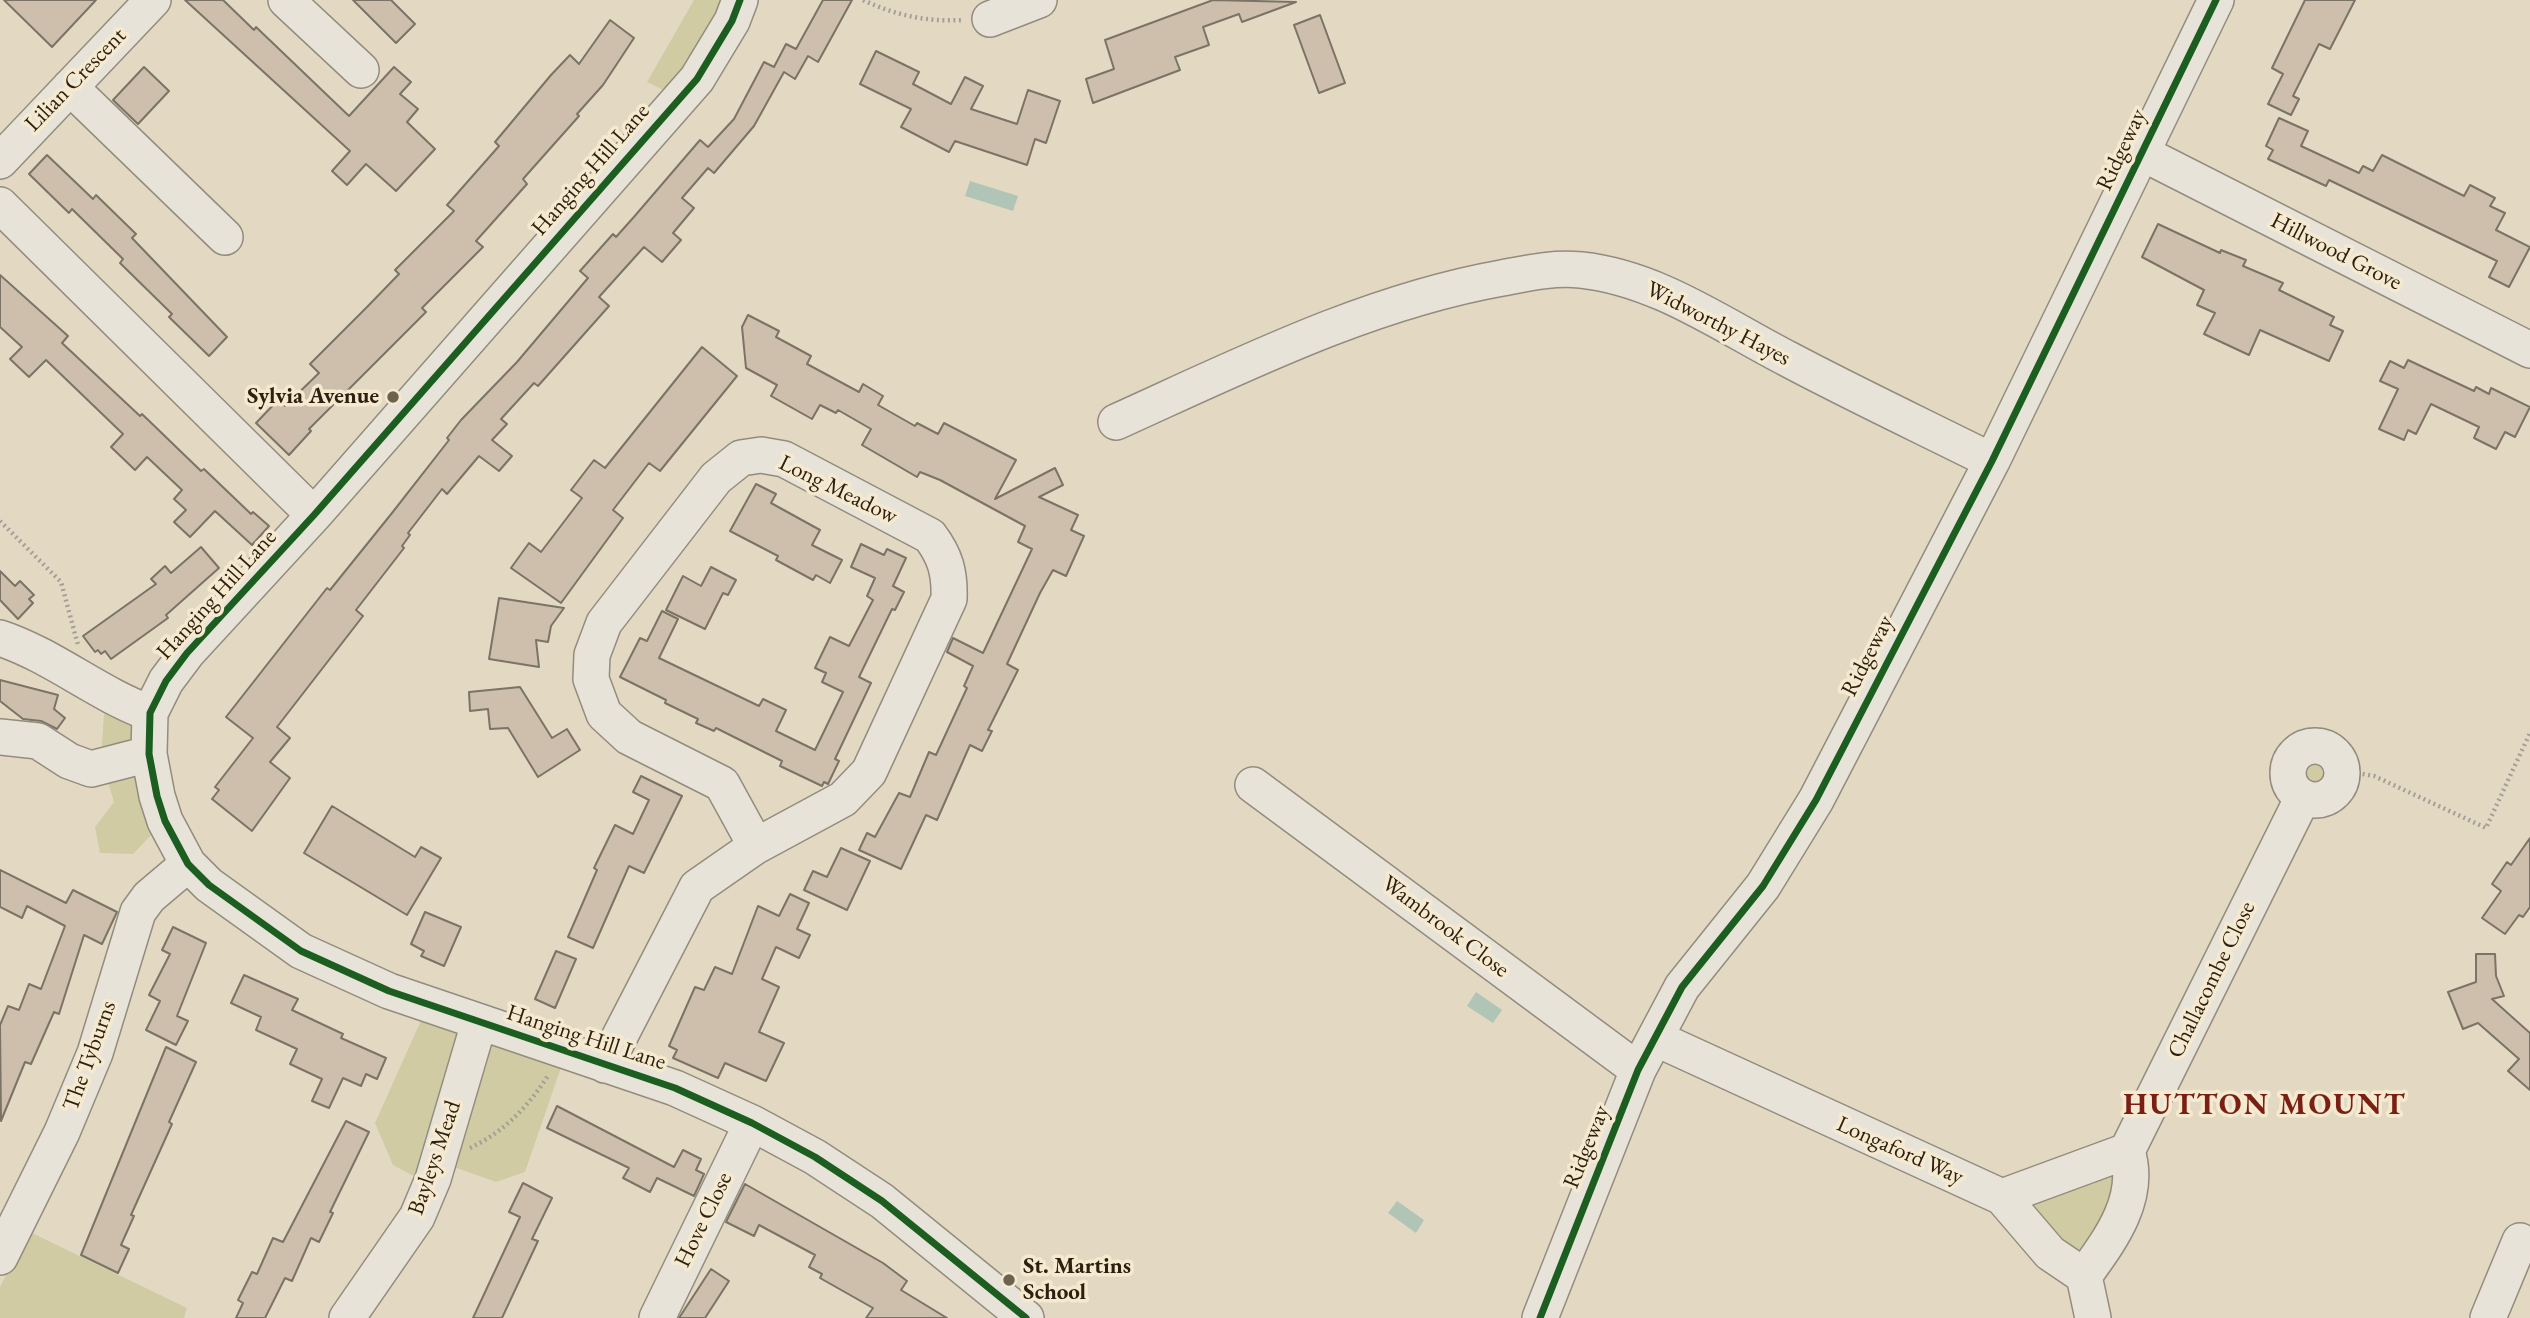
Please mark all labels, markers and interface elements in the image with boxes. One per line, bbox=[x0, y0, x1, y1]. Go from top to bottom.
street label: Lilian Crescent bbox=[20, 22, 132, 138]
street label: Hanging Hill Lane bbox=[526, 98, 656, 242]
street label: Ridgeway bbox=[2091, 105, 2153, 195]
street label: Hillwood Grove bbox=[2266, 207, 2406, 297]
street label: Widworthy Hayes bbox=[1641, 276, 1795, 372]
place label: Sylvia Avenue bbox=[247, 383, 379, 411]
marker: Sylvia Avenue bbox=[385, 389, 401, 405]
street label: Long Meadow bbox=[774, 449, 902, 531]
street label: Hanging Hill Lane bbox=[151, 524, 283, 666]
street label: Ridgeway bbox=[1836, 611, 1900, 701]
street label: Wambrook Close bbox=[1376, 870, 1514, 984]
street label: Challacombe Close bbox=[2162, 897, 2262, 1063]
street label: The Tyburns bbox=[57, 997, 123, 1115]
street label: Hanging Hill Lane bbox=[503, 999, 669, 1077]
district label: HUTTON MOUNT bbox=[2125, 1088, 2405, 1124]
street label: Bayleys Mead bbox=[403, 1097, 467, 1219]
street label: Ridgeway bbox=[1558, 1101, 1616, 1193]
street label: Longaford Way bbox=[1832, 1111, 1968, 1191]
street label: Hove Close bbox=[669, 1168, 739, 1272]
place label: St. Martins School bbox=[1023, 1253, 1131, 1307]
marker: St. Martins School bbox=[1001, 1272, 1017, 1288]

